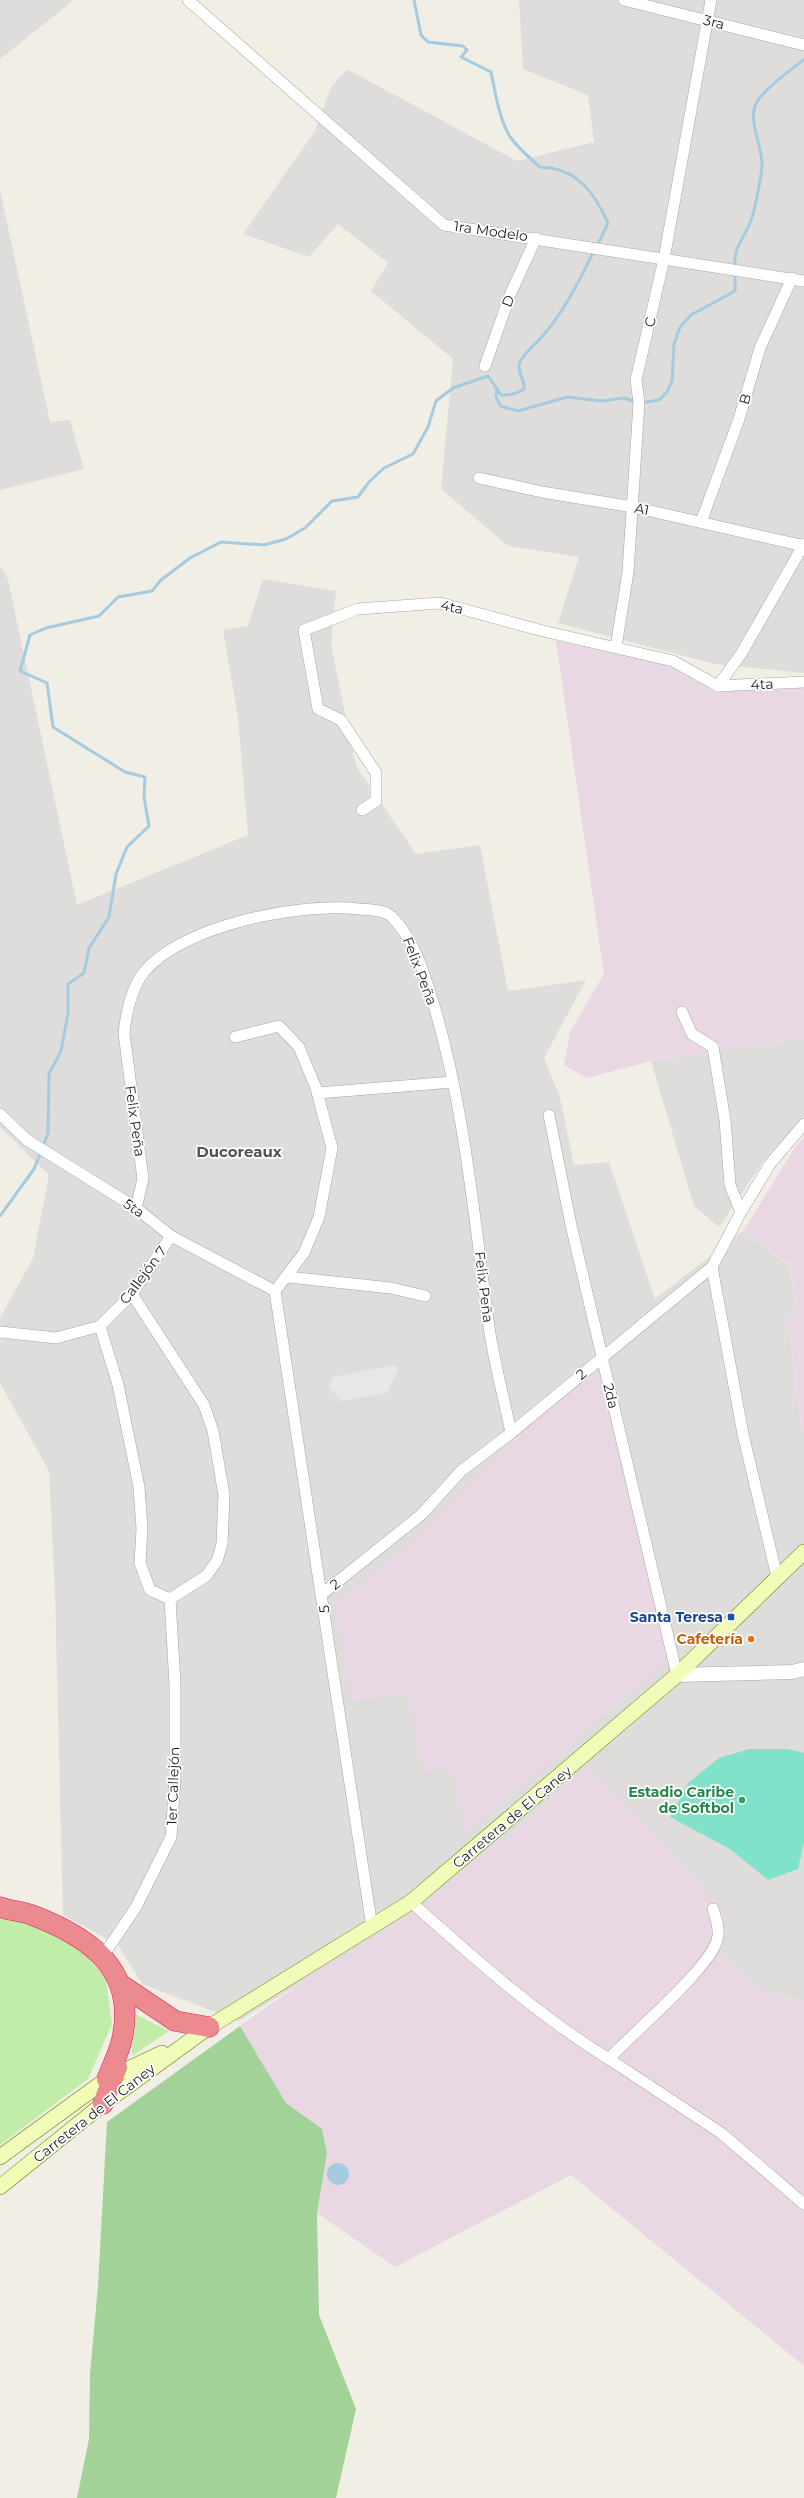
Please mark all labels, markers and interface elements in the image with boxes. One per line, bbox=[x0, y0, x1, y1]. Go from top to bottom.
street label: 3ra bbox=[702, 11, 726, 33]
street label: 1ra Modelo bbox=[453, 217, 529, 245]
street label: D bbox=[498, 292, 518, 310]
street label: C bbox=[640, 315, 660, 329]
street label: B bbox=[735, 391, 755, 407]
street label: A1 bbox=[633, 499, 651, 519]
street label: 4ta bbox=[439, 596, 465, 618]
street label: 4ta bbox=[750, 675, 774, 693]
street label: Felix Peña bbox=[399, 934, 441, 1008]
street label: Felix Peña bbox=[121, 1084, 149, 1158]
district label: Ducoreaux bbox=[196, 1142, 282, 1161]
street label: 5ta bbox=[120, 1194, 148, 1222]
street label: Callejón 7 bbox=[115, 1242, 171, 1308]
street label: Felix Peña bbox=[471, 1250, 497, 1324]
street label: 2 bbox=[572, 1365, 590, 1383]
street label: 2da bbox=[599, 1382, 623, 1410]
street label: 2 bbox=[326, 1574, 344, 1593]
street label: 5 bbox=[315, 1604, 333, 1614]
place label: Santa Teresa bbox=[630, 1608, 723, 1626]
marker: Santa Teresa bbox=[726, 1612, 736, 1622]
place label: Cafetería bbox=[677, 1630, 743, 1648]
marker: Cafetería bbox=[746, 1634, 756, 1644]
street label: 1er Callejón bbox=[163, 1746, 183, 1826]
street label: Carretera de El Caney bbox=[449, 1762, 576, 1872]
place label: Estadio Caribe de Softbol bbox=[628, 1783, 734, 1817]
marker: Estadio Caribe de Softbol bbox=[737, 1795, 747, 1805]
street label: Carretera de El Caney bbox=[29, 2059, 159, 2166]

